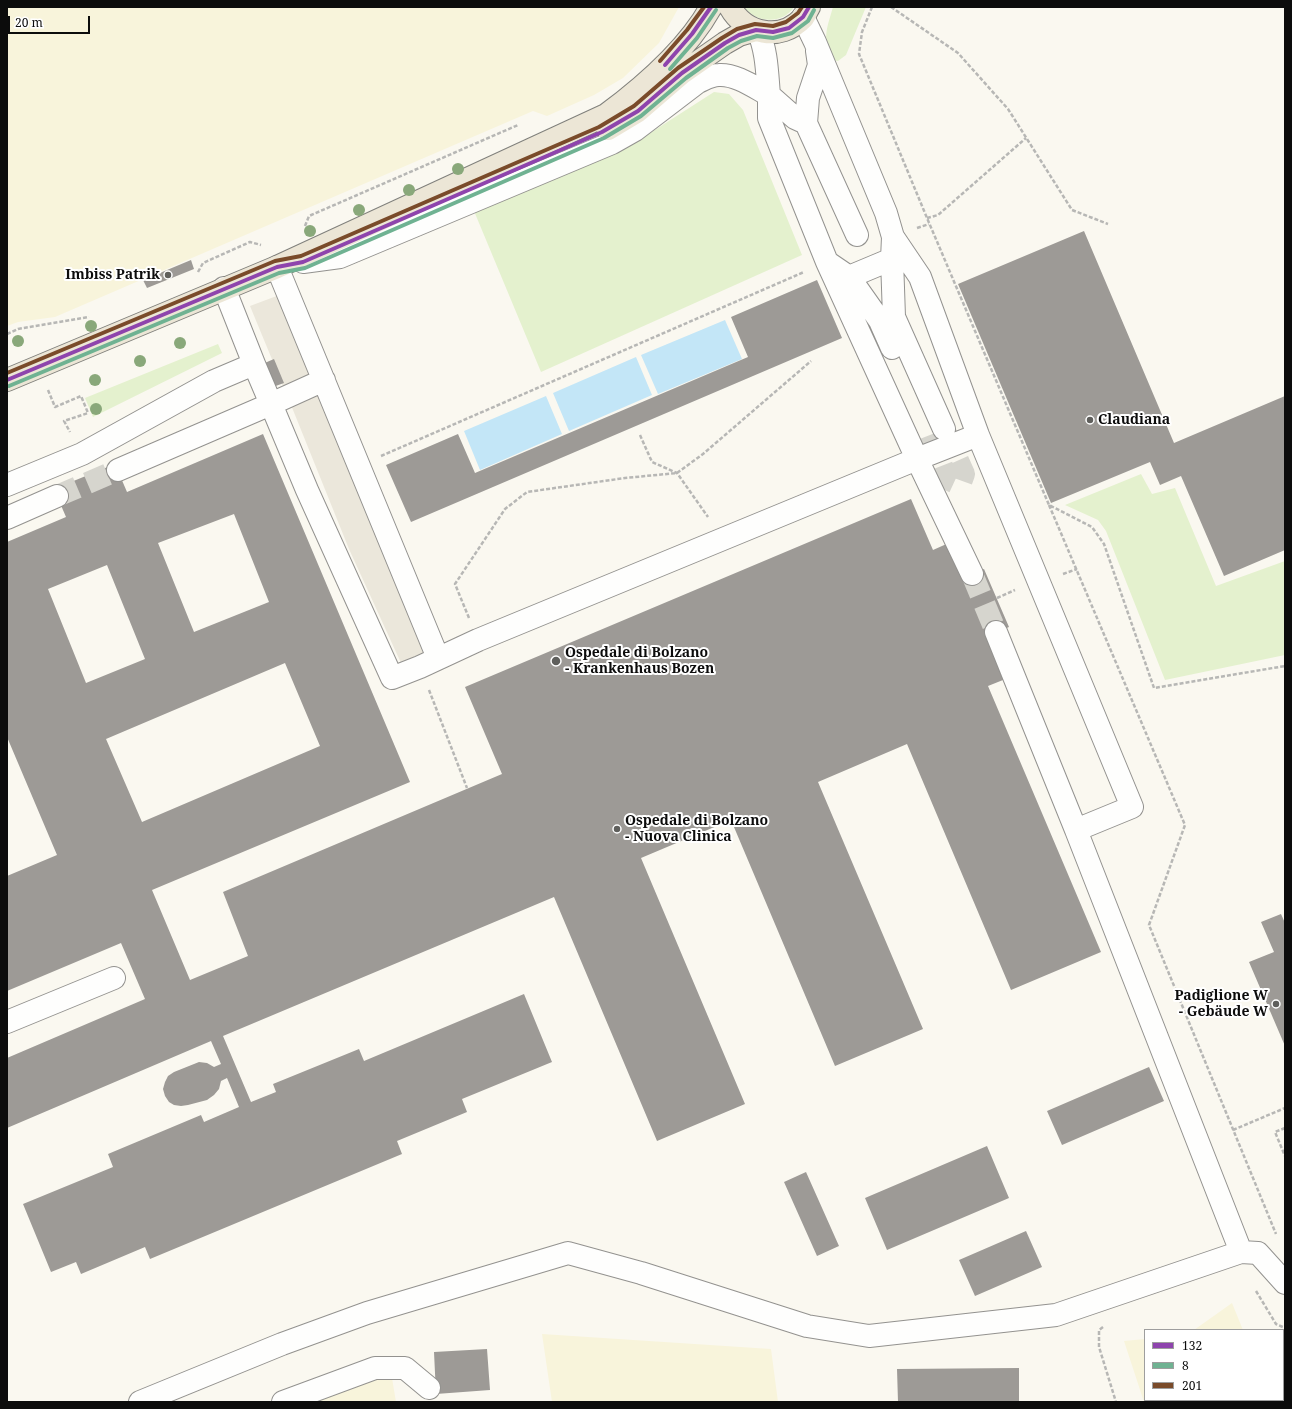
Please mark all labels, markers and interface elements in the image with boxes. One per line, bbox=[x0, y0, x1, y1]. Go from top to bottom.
scale bar bbox=[10, 8, 92, 34]
text: 20 m bbox=[15, 14, 43, 31]
place label: Imbiss Patrik bbox=[65, 267, 160, 283]
marker: Imbiss Patrik bbox=[163, 270, 173, 280]
place label: Claudiana bbox=[1098, 412, 1170, 428]
marker: Claudiana bbox=[1085, 415, 1095, 425]
place label: Ospedale di Bolzano - Krankenhaus Bozen bbox=[565, 645, 714, 678]
marker: Ospedale di Bolzano - Krankenhaus Bozen bbox=[550, 655, 562, 667]
place label: Ospedale di Bolzano - Nuova Clinica bbox=[625, 813, 768, 846]
marker: Ospedale di Bolzano - Nuova Clinica bbox=[612, 824, 622, 834]
place label: Padiglione W - Gebäude W bbox=[1174, 988, 1268, 1020]
marker: Padiglione W - Gebäude W bbox=[1271, 999, 1281, 1009]
legend bbox=[1144, 1329, 1284, 1401]
text: 132 bbox=[1182, 1337, 1202, 1354]
text: 8 bbox=[1182, 1357, 1189, 1374]
text: 201 bbox=[1182, 1377, 1202, 1394]

